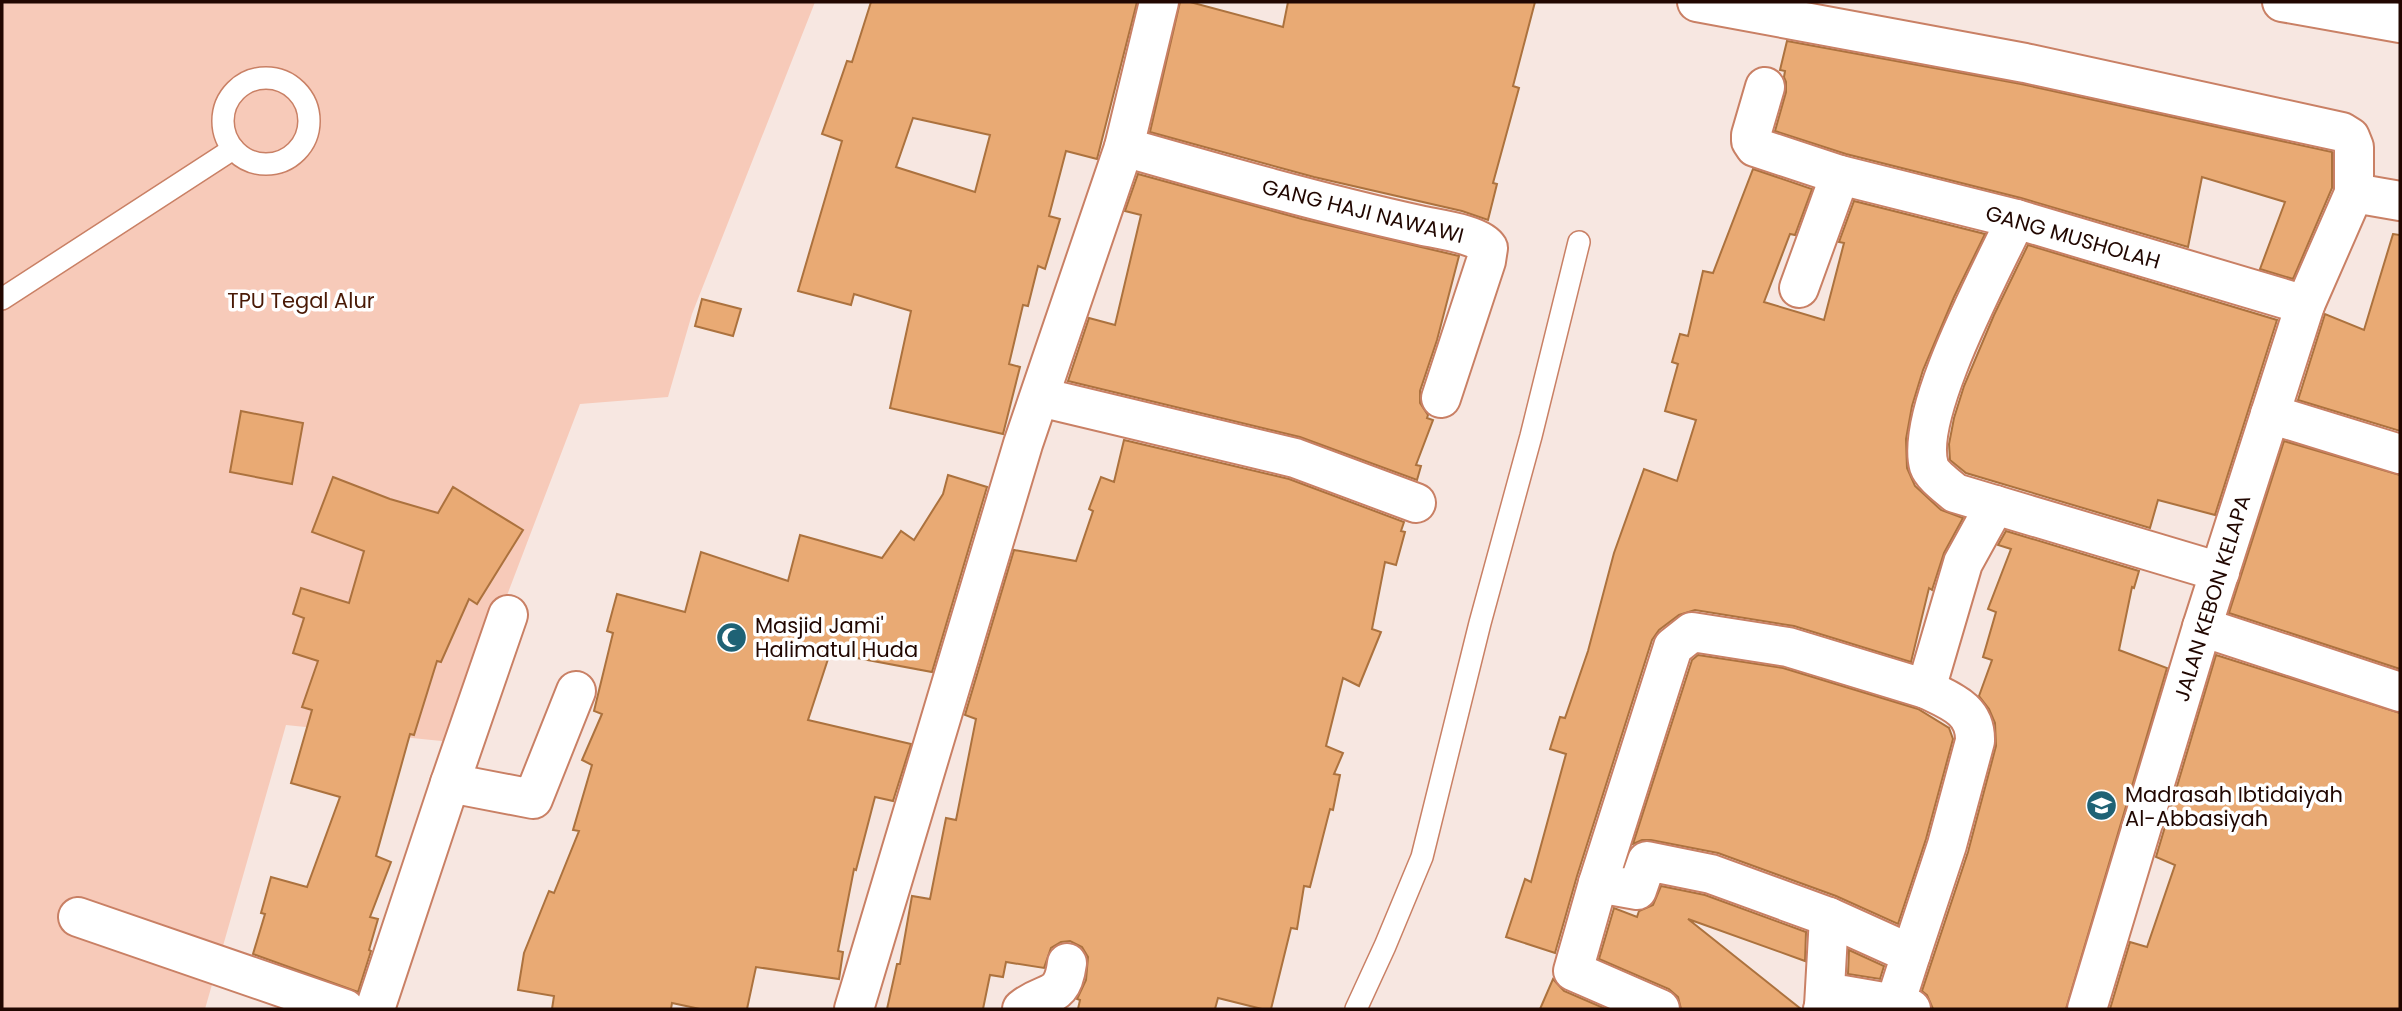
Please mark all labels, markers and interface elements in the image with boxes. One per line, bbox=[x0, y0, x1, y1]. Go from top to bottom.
street label: GANG HAJI NAWAWI bbox=[1259, 172, 1467, 250]
street label: GANG MUSHOLAH bbox=[1982, 198, 2164, 276]
park label: TPU Tegal Alur bbox=[227, 286, 375, 315]
street label: JALAN KEBON KELAPA bbox=[2167, 491, 2257, 705]
place label: Masjid Jami' Halimatul Huda bbox=[755, 611, 918, 664]
mosque icon: Masjid Jami' Halimatul Huda bbox=[715, 620, 749, 654]
place label: Madrasah Ibtidaiyah Al-Abbasiyah bbox=[2125, 780, 2343, 833]
school or university icon: Madrasah Ibtidaiyah Al-Abbasiyah bbox=[2085, 789, 2119, 823]

